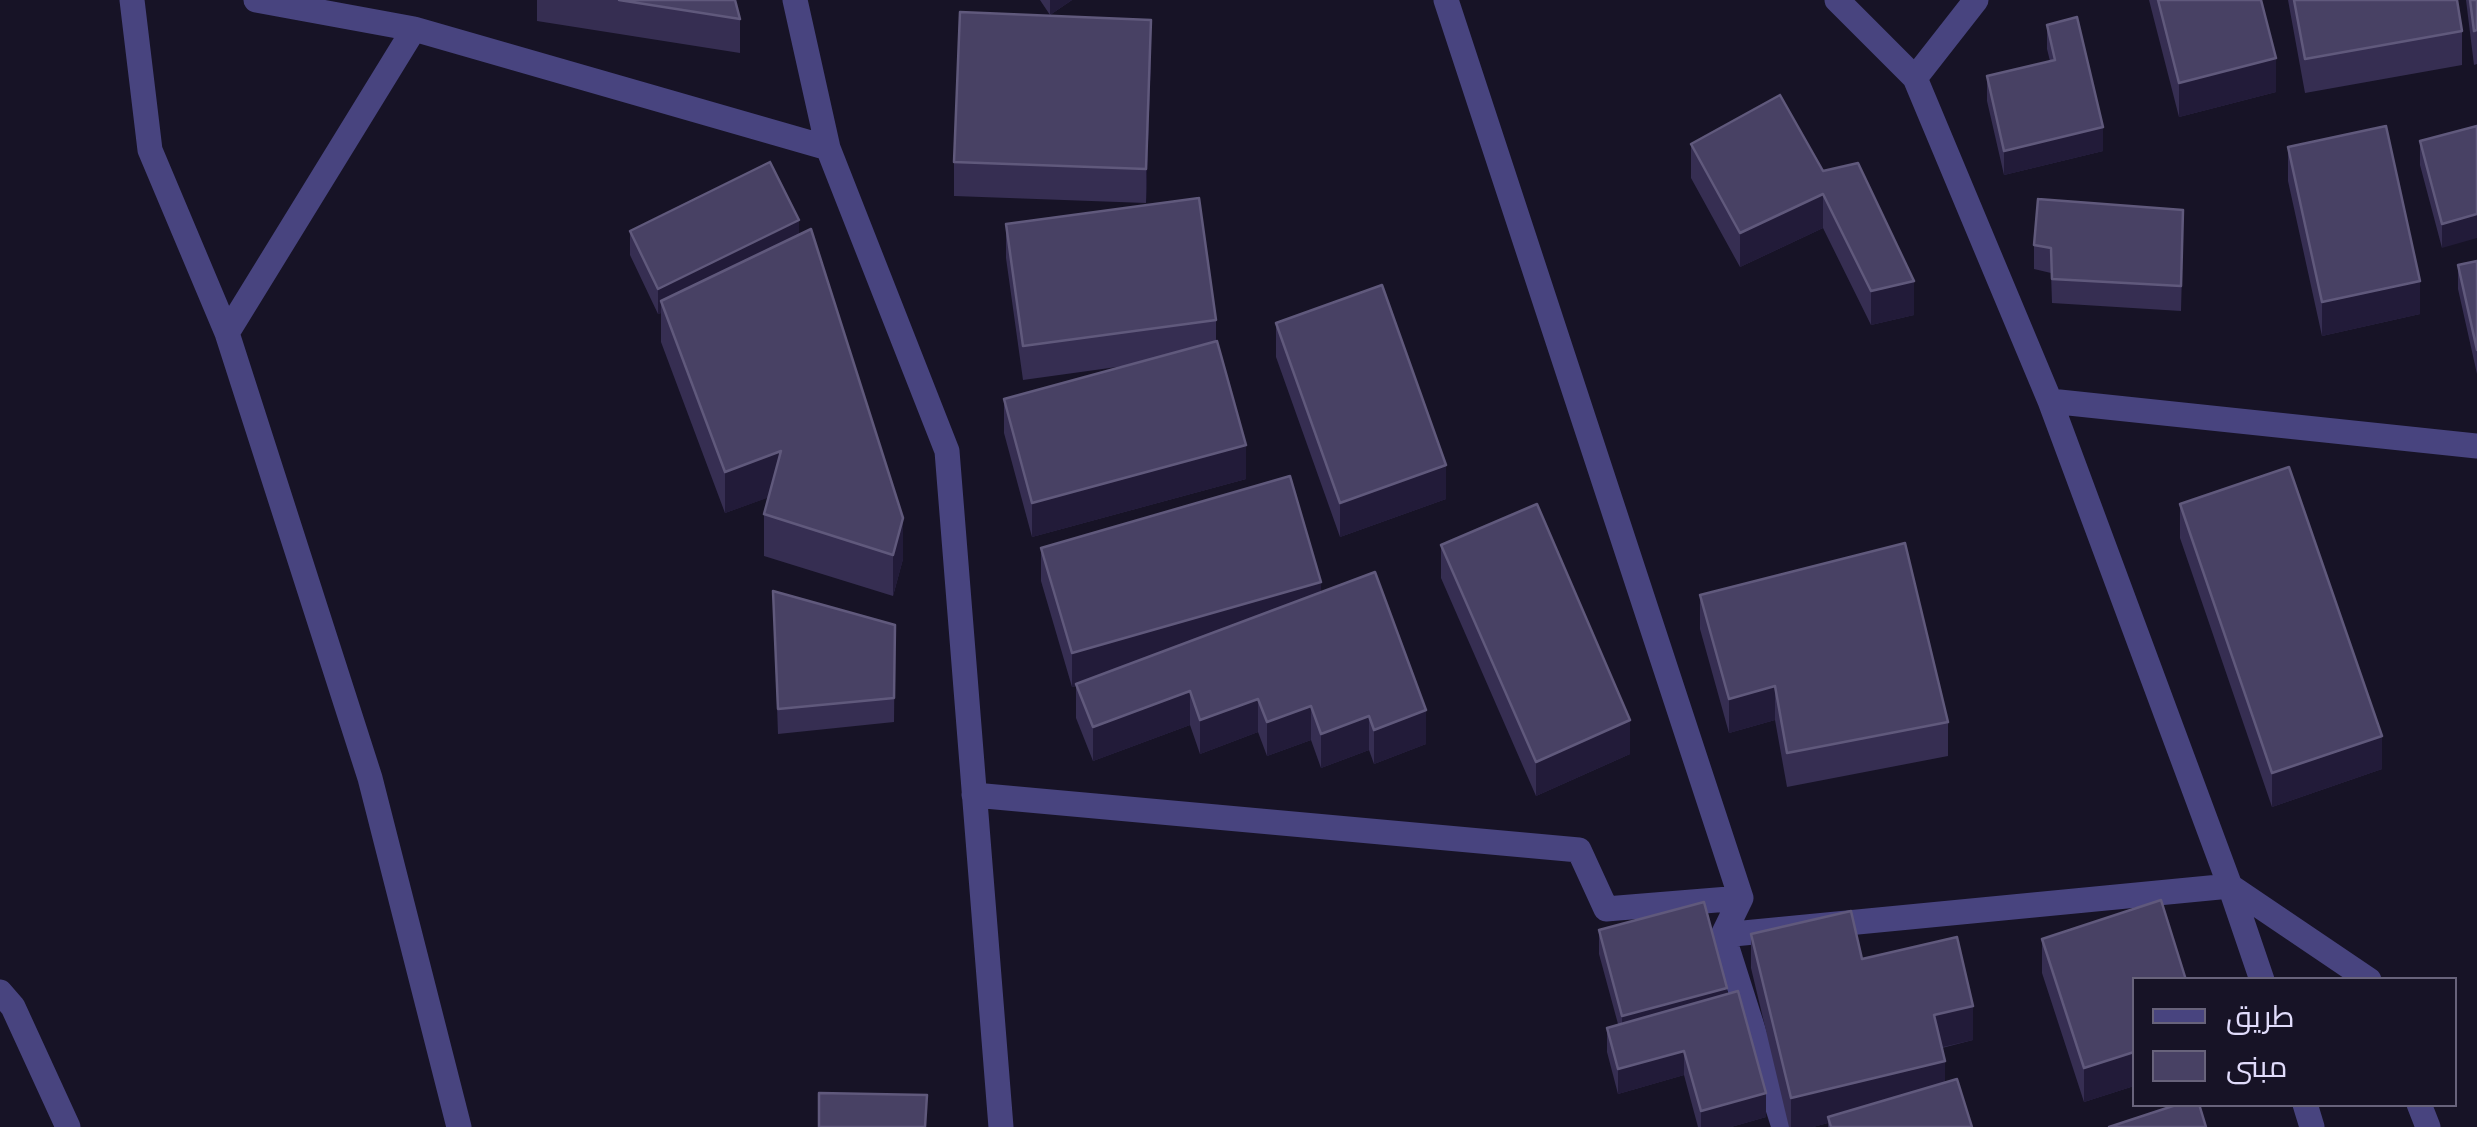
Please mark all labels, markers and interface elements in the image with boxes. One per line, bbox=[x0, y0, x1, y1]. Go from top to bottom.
legend bbox=[2132, 977, 2457, 1107]
text: طريق bbox=[2226, 995, 2295, 1036]
text: مبنى bbox=[2226, 1045, 2287, 1086]

